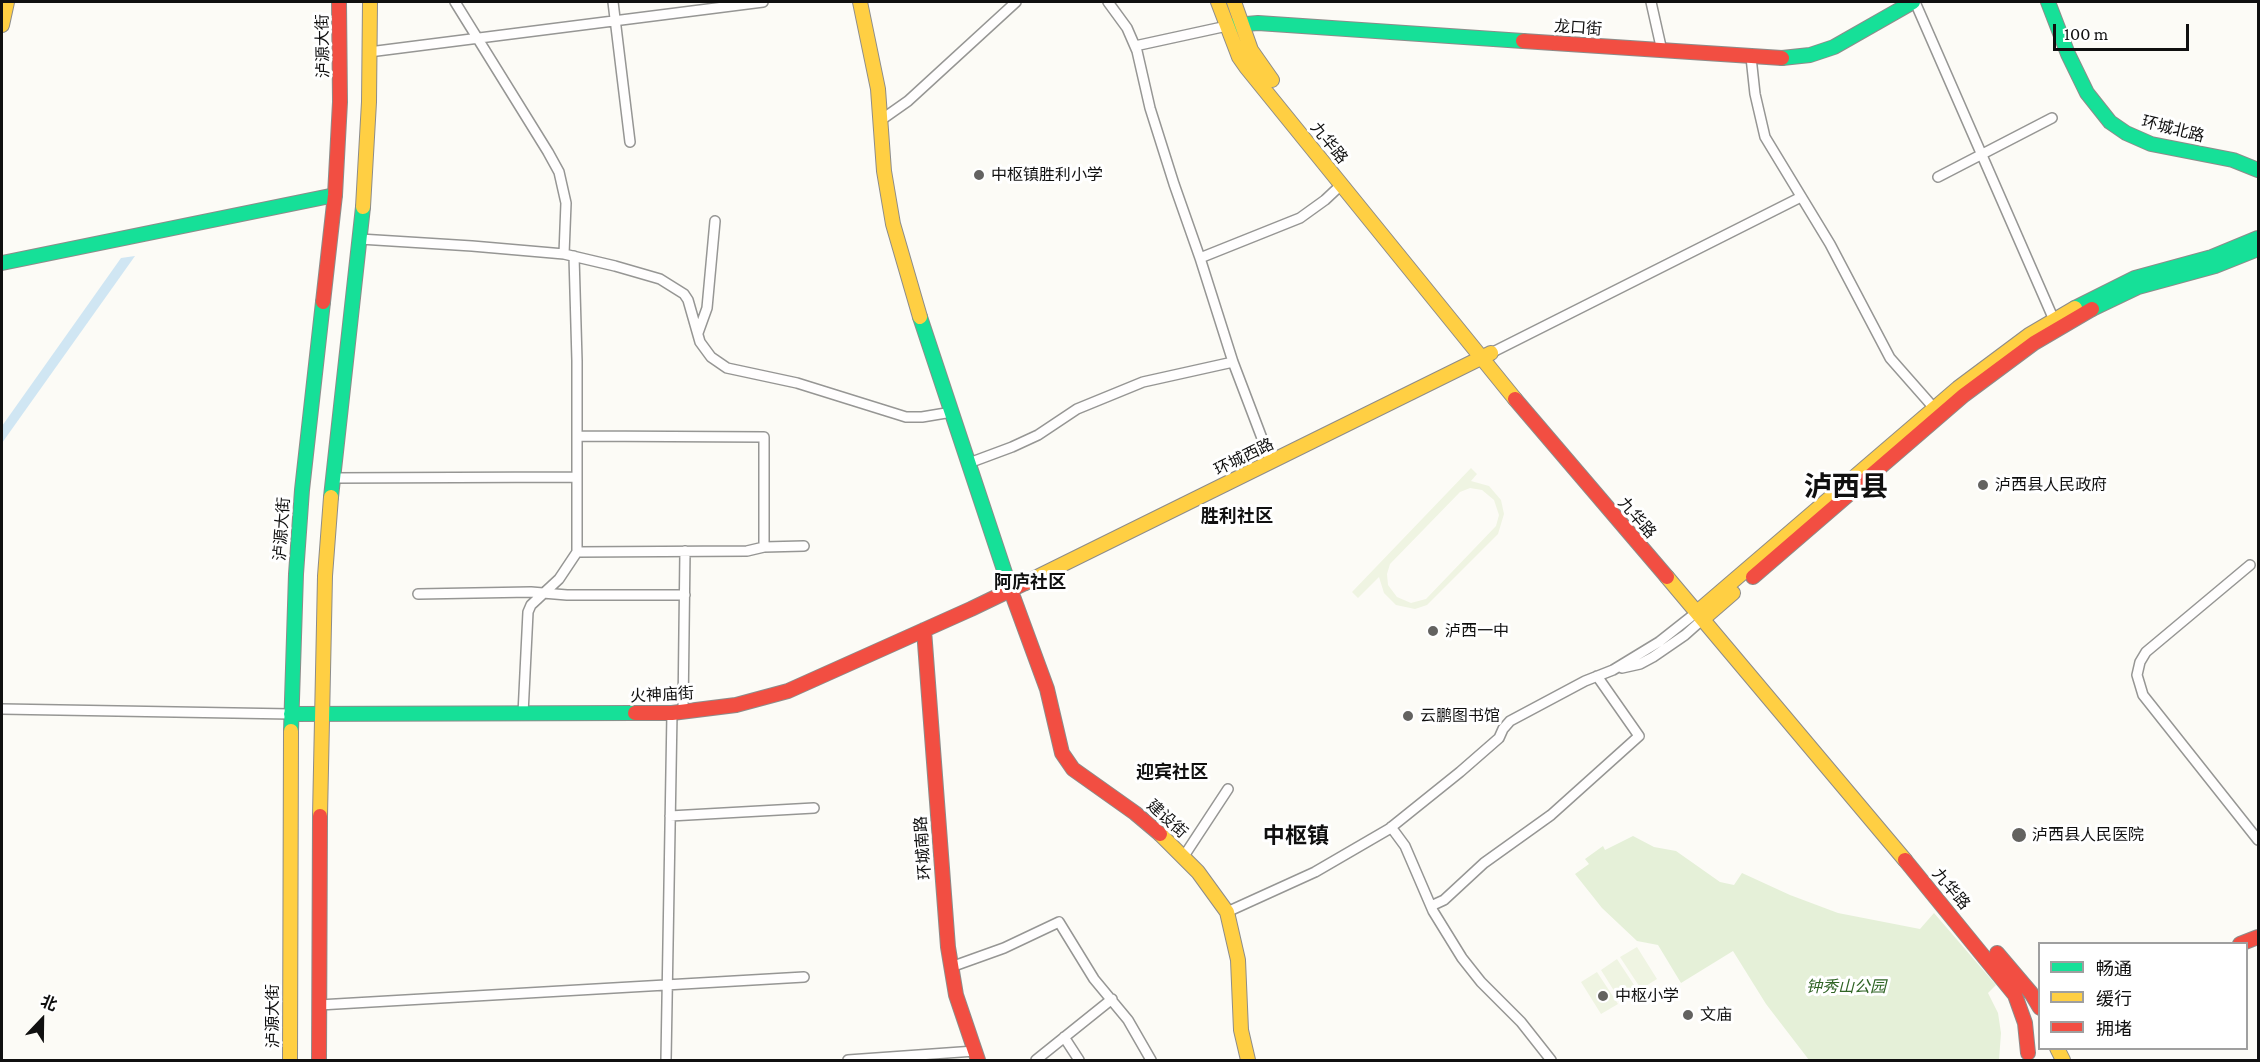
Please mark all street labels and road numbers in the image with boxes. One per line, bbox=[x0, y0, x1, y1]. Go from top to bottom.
street label: 泸源大街 bbox=[313, 14, 333, 78]
street label: 龙口街 bbox=[1553, 17, 1603, 39]
street label: 环城北路 bbox=[2140, 112, 2206, 146]
street label: 九华路 bbox=[1306, 118, 1352, 168]
street label: 环城西路 bbox=[1211, 434, 1277, 480]
street label: 九华路 bbox=[1614, 494, 1660, 542]
street label: 泸源大街 bbox=[270, 496, 294, 562]
street label: 火神庙街 bbox=[630, 684, 694, 706]
street label: 建设街 bbox=[1143, 796, 1191, 842]
street label: 环城南路 bbox=[911, 815, 935, 881]
street label: 九华路 bbox=[1928, 864, 1974, 914]
street label: 泸源大街 bbox=[263, 984, 283, 1048]

